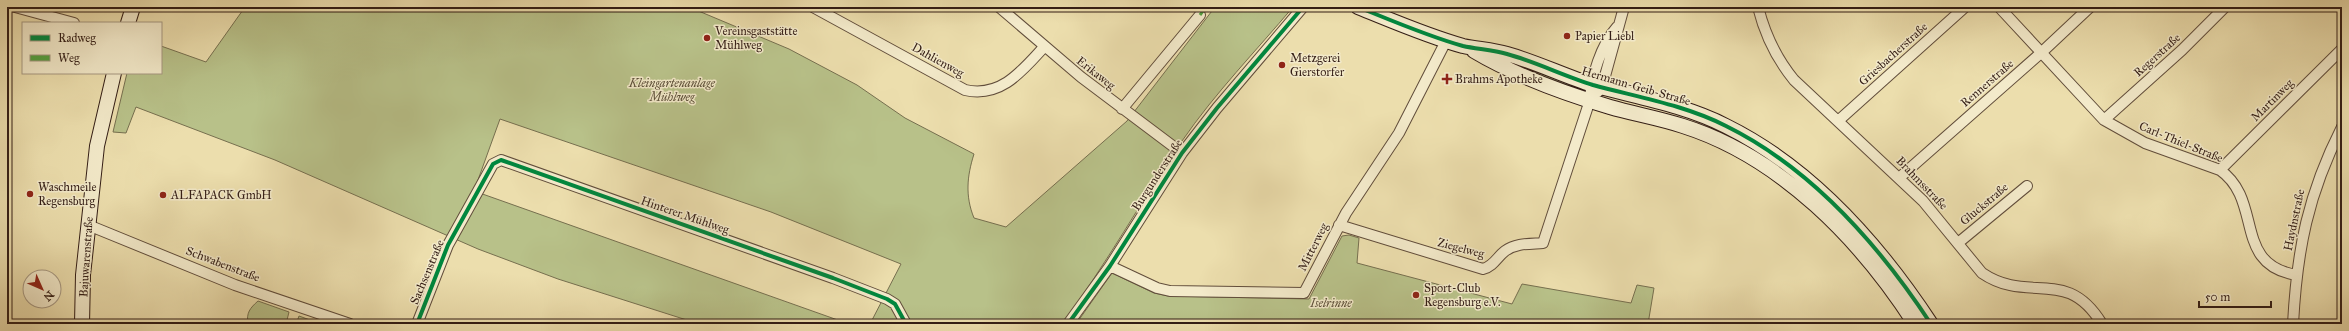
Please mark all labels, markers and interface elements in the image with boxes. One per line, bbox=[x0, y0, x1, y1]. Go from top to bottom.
street label: Griesbacherstraße bbox=[1856, 20, 1930, 88]
legend bbox=[22, 22, 162, 74]
place label: Vereinsgaststätte Mühlweg bbox=[714, 24, 798, 53]
place label: Papier Liebl bbox=[1575, 29, 1635, 43]
street label: Regerstraße bbox=[2131, 30, 2184, 80]
text: Radweg bbox=[58, 31, 96, 46]
marker: Papier Liebl bbox=[1562, 31, 1572, 41]
marker: Vereinsgaststätte Mühlweg bbox=[702, 33, 712, 43]
street label: Dahlienweg bbox=[909, 40, 967, 81]
text: Weg bbox=[58, 51, 80, 66]
place label: Metzgerei Gierstorfer bbox=[1290, 51, 1345, 79]
street label: Erikaweg bbox=[1073, 54, 1118, 94]
street label: Rennerstraße bbox=[1958, 56, 2016, 110]
marker: Metzgerei Gierstorfer bbox=[1277, 60, 1287, 70]
street label: Hermann-Geib-Straße bbox=[1580, 64, 1692, 108]
place label: Brahms Apotheke bbox=[1455, 72, 1543, 86]
marker: Brahms Apotheke bbox=[1442, 74, 1452, 84]
park label: Kleingartenanlage Mühlweg bbox=[628, 76, 715, 104]
street label: Martinweg bbox=[2248, 76, 2297, 125]
street label: Carl-Thiel-Straße bbox=[2137, 119, 2225, 165]
street label: Burgunderstraße bbox=[1129, 137, 1186, 214]
street label: Brahmsstraße bbox=[1893, 154, 1951, 212]
place label: Waschmeile Regensburg bbox=[38, 180, 97, 209]
street label: Gluckstraße bbox=[1957, 180, 2011, 228]
place label: ALFAPACK GmbH bbox=[170, 188, 272, 202]
street label: Haydnstraße bbox=[2281, 188, 2307, 252]
marker: Waschmeile Regensburg bbox=[25, 189, 35, 199]
marker: ALFAPACK GmbH bbox=[158, 190, 168, 200]
street label: Hinterer Mühlweg bbox=[639, 193, 731, 238]
street label: Bajuwarenstraße bbox=[76, 216, 96, 298]
street label: Mitterweg bbox=[1295, 220, 1332, 274]
street label: Ziegelweg bbox=[1436, 235, 1486, 262]
street label: Sachsenstraße bbox=[407, 238, 447, 306]
street label: Schwabenstraße bbox=[184, 243, 262, 285]
north arrow bbox=[22, 269, 62, 309]
place label: Sport-Club Regensburg e.V. bbox=[1424, 281, 1500, 310]
scale bar bbox=[2199, 283, 2271, 309]
text: N bbox=[40, 288, 57, 304]
marker: Sport-Club Regensburg e.V. bbox=[1411, 290, 1421, 300]
text: 50 m bbox=[2205, 290, 2230, 304]
park label: Iselrinne bbox=[1309, 296, 1352, 310]

